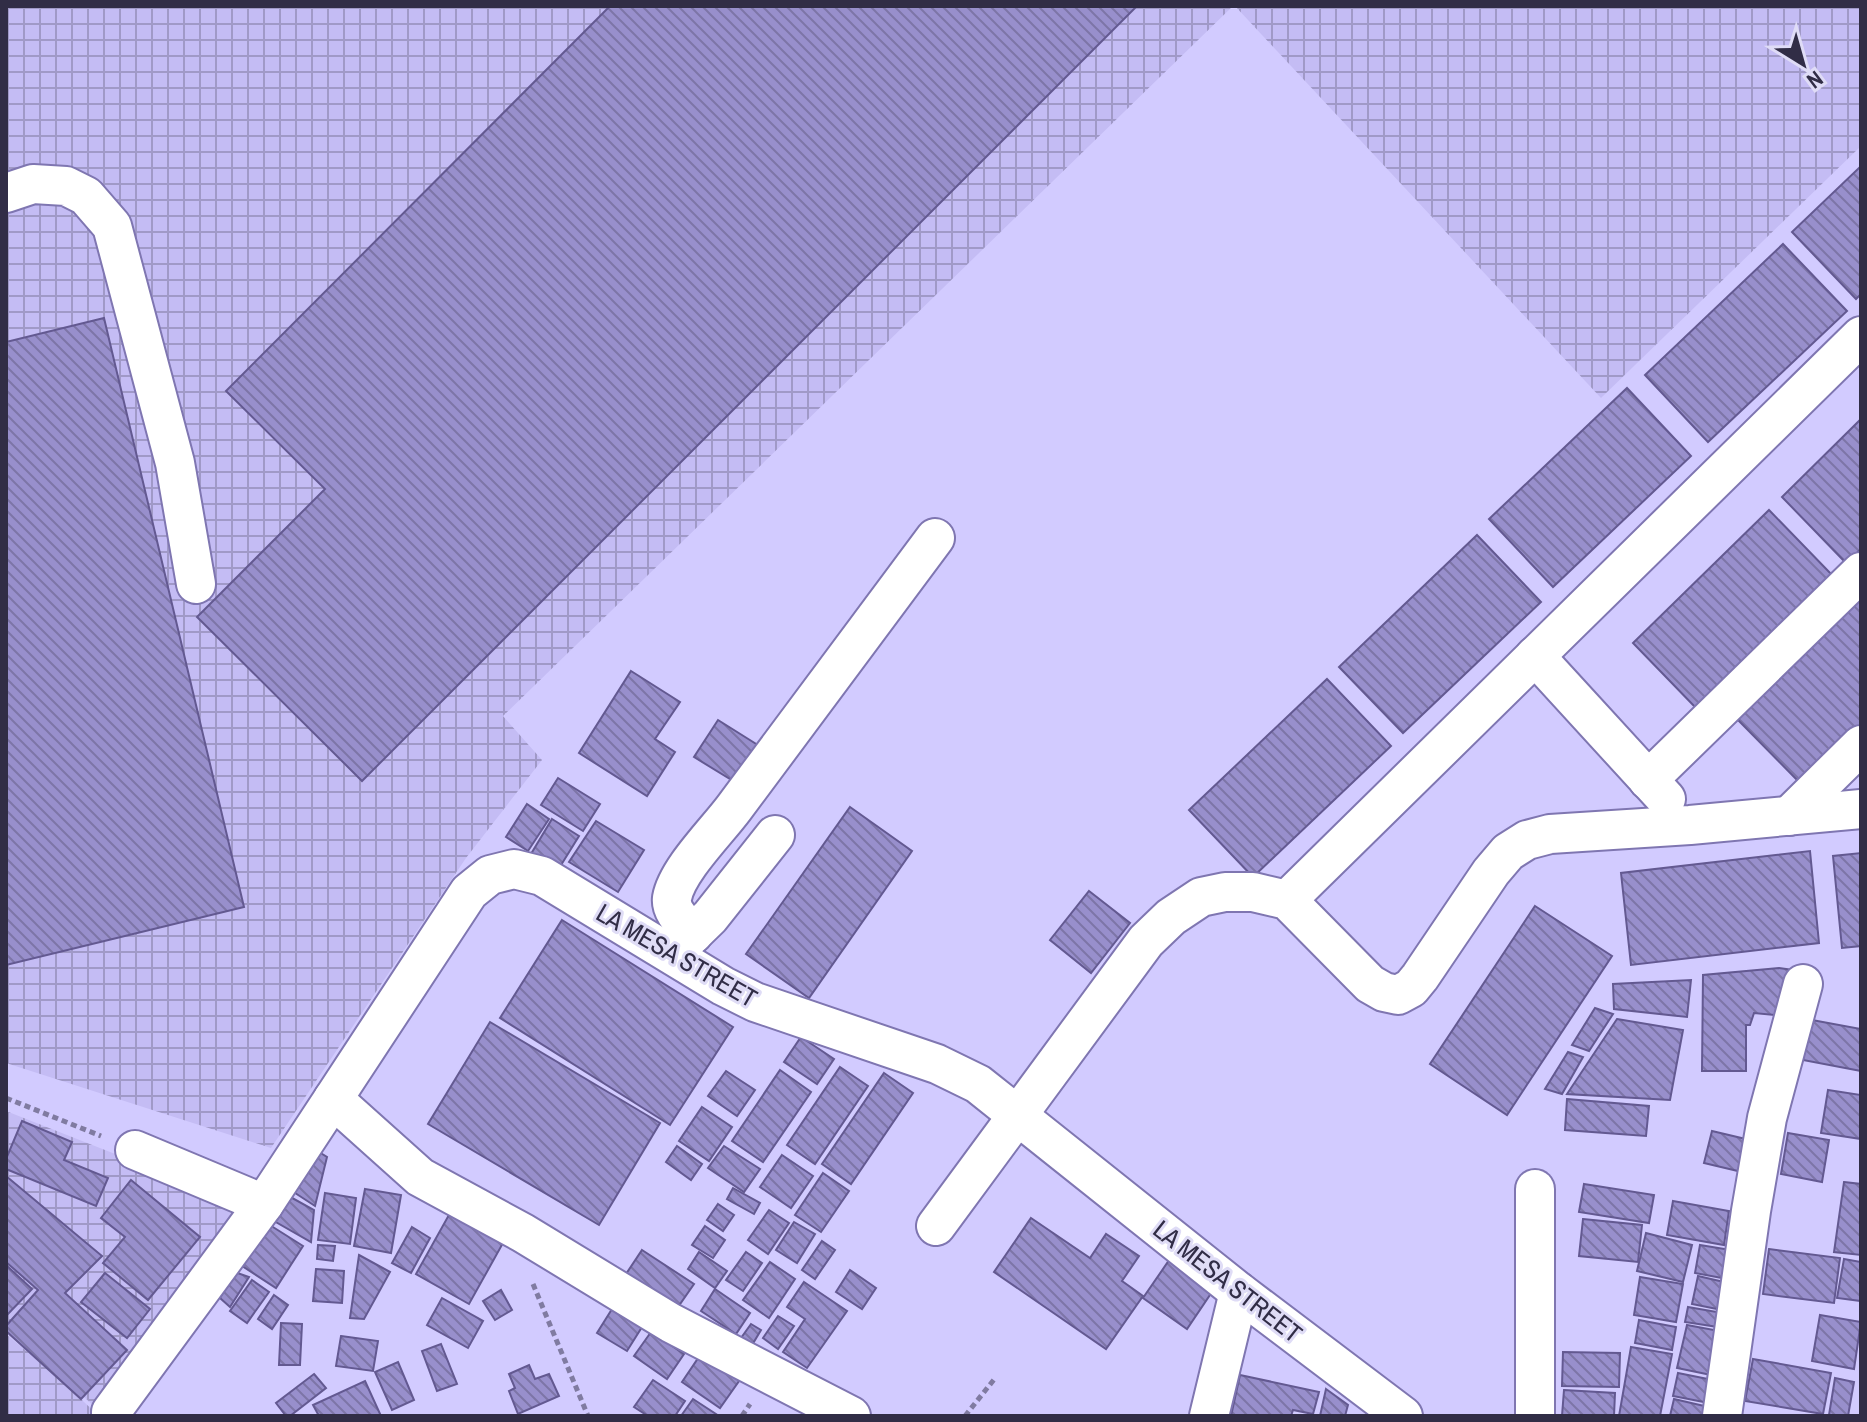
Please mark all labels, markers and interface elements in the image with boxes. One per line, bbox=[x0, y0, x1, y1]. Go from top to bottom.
north arrow bbox=[1763, 24, 1843, 104]
text: N bbox=[1801, 64, 1829, 96]
street label: LA MESA STREET bbox=[590, 895, 764, 1015]
street label: LA MESA STREET bbox=[1146, 1212, 1310, 1350]

